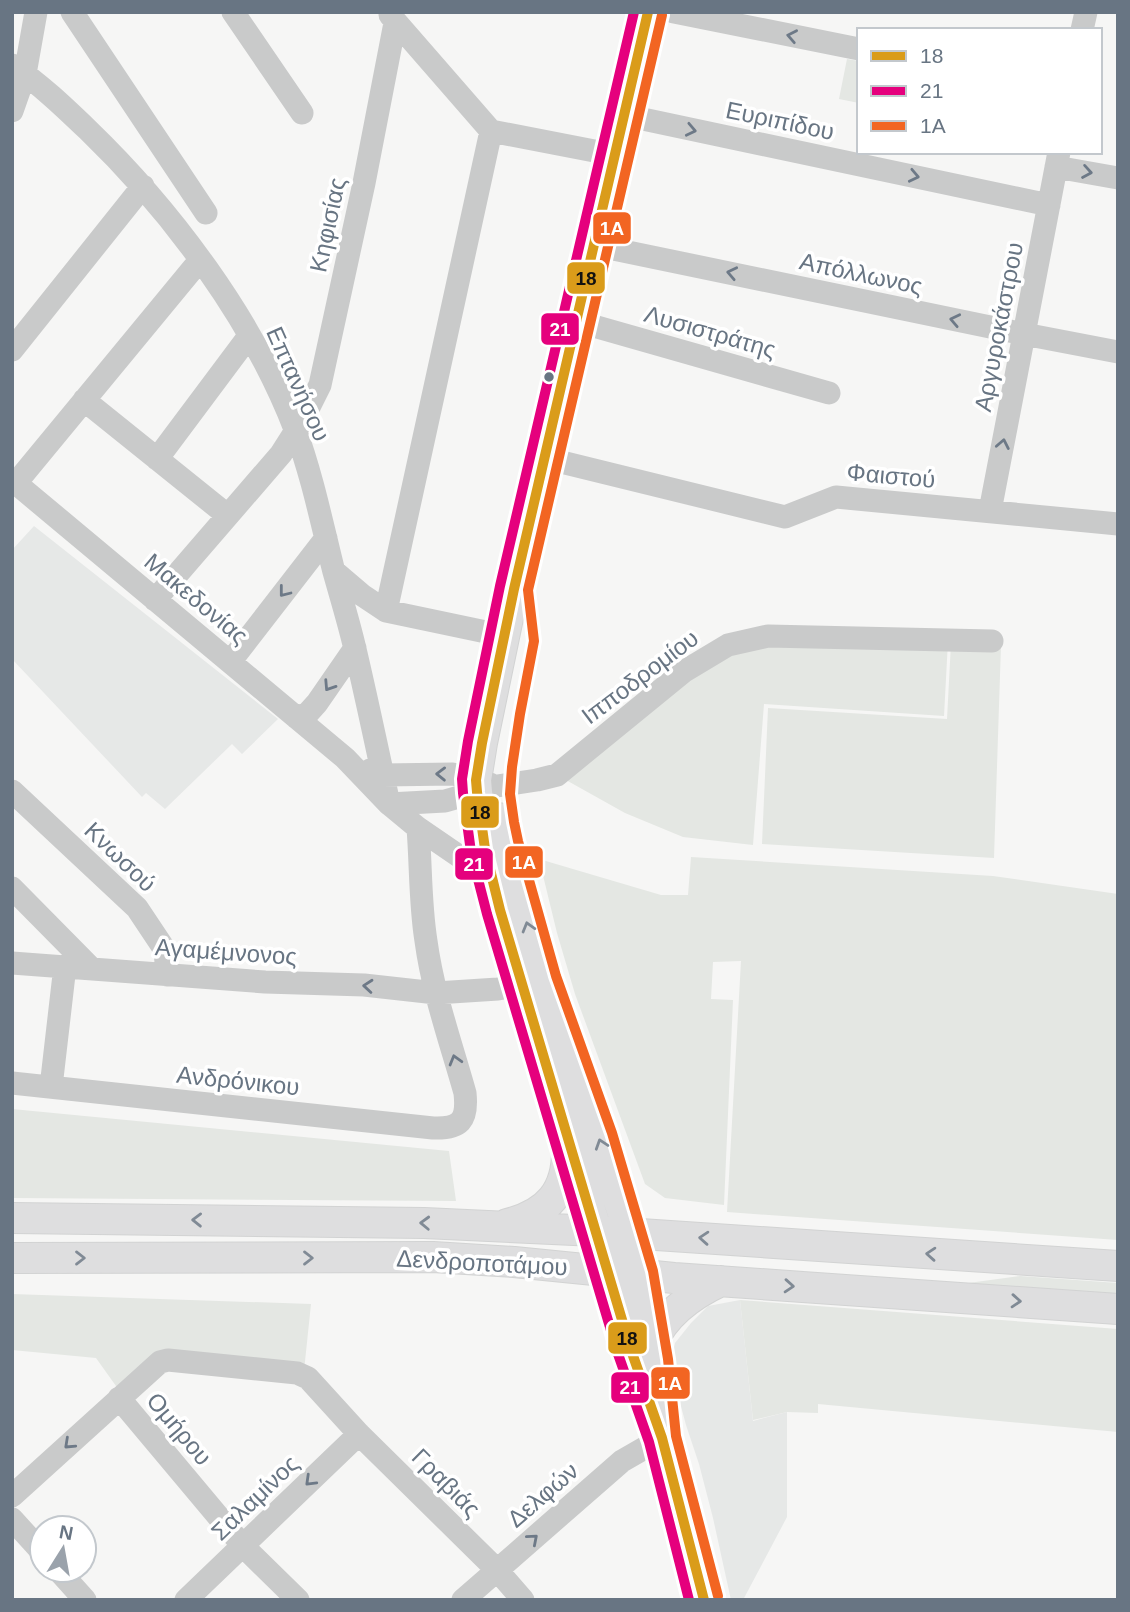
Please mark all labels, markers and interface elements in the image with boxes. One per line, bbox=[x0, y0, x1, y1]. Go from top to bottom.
legend bbox=[857, 28, 1102, 154]
one-way arrow bbox=[786, 29, 798, 44]
text: 18 bbox=[920, 44, 943, 67]
text: 21 bbox=[920, 79, 943, 102]
street label: Ευριπίδου bbox=[724, 96, 837, 145]
text: 1Α bbox=[920, 114, 946, 137]
one-way arrow bbox=[685, 121, 697, 136]
one-way arrow bbox=[1081, 164, 1093, 179]
one-way arrow bbox=[908, 168, 920, 183]
street label: Κηφισίας bbox=[304, 175, 351, 275]
line badge: 1Α bbox=[592, 211, 632, 245]
text: 1Α bbox=[600, 218, 624, 239]
street label: Αργυροκάστρου bbox=[969, 240, 1028, 414]
street label: Απόλλωνος bbox=[797, 247, 925, 300]
line badge: 18 bbox=[566, 261, 606, 295]
one-way arrow bbox=[726, 267, 738, 282]
text: 18 bbox=[575, 268, 597, 289]
street label: Λυσιστράτης bbox=[641, 300, 779, 363]
line badge: 21 bbox=[540, 312, 580, 346]
one-way arrow bbox=[949, 314, 961, 329]
text: 21 bbox=[549, 319, 571, 340]
street label: Επτανήσου bbox=[261, 322, 336, 445]
unlabelled marker bbox=[542, 370, 556, 384]
one-way arrow bbox=[994, 438, 1009, 450]
street label: Φαιστού bbox=[846, 458, 936, 493]
street label: Μακεδονίας bbox=[139, 548, 253, 649]
one-way arrow bbox=[279, 584, 292, 596]
street label: Ιπποδρομίου bbox=[576, 624, 703, 729]
one-way arrow bbox=[324, 678, 337, 691]
one-way arrow bbox=[435, 766, 445, 782]
line badge: 18 bbox=[460, 795, 500, 829]
text: 18 bbox=[469, 802, 491, 823]
street label: Κνωσού bbox=[79, 816, 161, 897]
line badge: 1Α bbox=[504, 845, 544, 879]
line badge: 21 bbox=[454, 847, 494, 881]
text: 1Α bbox=[512, 852, 536, 873]
text: 21 bbox=[463, 854, 485, 875]
one-way arrow bbox=[522, 921, 536, 933]
street label: Αγαμέμνονος bbox=[154, 933, 298, 970]
one-way arrow bbox=[363, 979, 374, 994]
one-way arrow bbox=[449, 1054, 464, 1066]
street label: Ανδρόνικου bbox=[175, 1061, 301, 1100]
one-way arrow bbox=[595, 1139, 609, 1151]
one-way arrow bbox=[191, 1212, 202, 1228]
one-way arrow bbox=[419, 1216, 430, 1231]
one-way arrow bbox=[698, 1231, 709, 1246]
street label: Δενδροποτάμου bbox=[396, 1245, 568, 1280]
one-way arrow bbox=[925, 1246, 936, 1261]
one-way arrow bbox=[76, 1250, 86, 1266]
one-way arrow bbox=[303, 1250, 314, 1266]
one-way arrow bbox=[784, 1278, 795, 1293]
one-way arrow bbox=[1011, 1294, 1022, 1309]
line badge: 18 bbox=[607, 1321, 648, 1355]
text: 18 bbox=[616, 1328, 638, 1349]
line badge: 1Α bbox=[650, 1366, 691, 1400]
line badge: 21 bbox=[610, 1371, 650, 1404]
text: 1Α bbox=[658, 1373, 682, 1394]
text: 21 bbox=[619, 1377, 641, 1398]
street label: Ομήρου bbox=[141, 1387, 217, 1470]
one-way arrow bbox=[64, 1436, 77, 1448]
street label: Γραβιάς bbox=[407, 1443, 486, 1522]
street label: Σαλαμίνος bbox=[206, 1450, 304, 1546]
street label: Δελφών bbox=[502, 1457, 583, 1533]
one-way arrow bbox=[305, 1473, 318, 1486]
north arrow bbox=[28, 1514, 98, 1584]
text: N bbox=[57, 1521, 75, 1544]
one-way arrow bbox=[525, 1535, 538, 1547]

